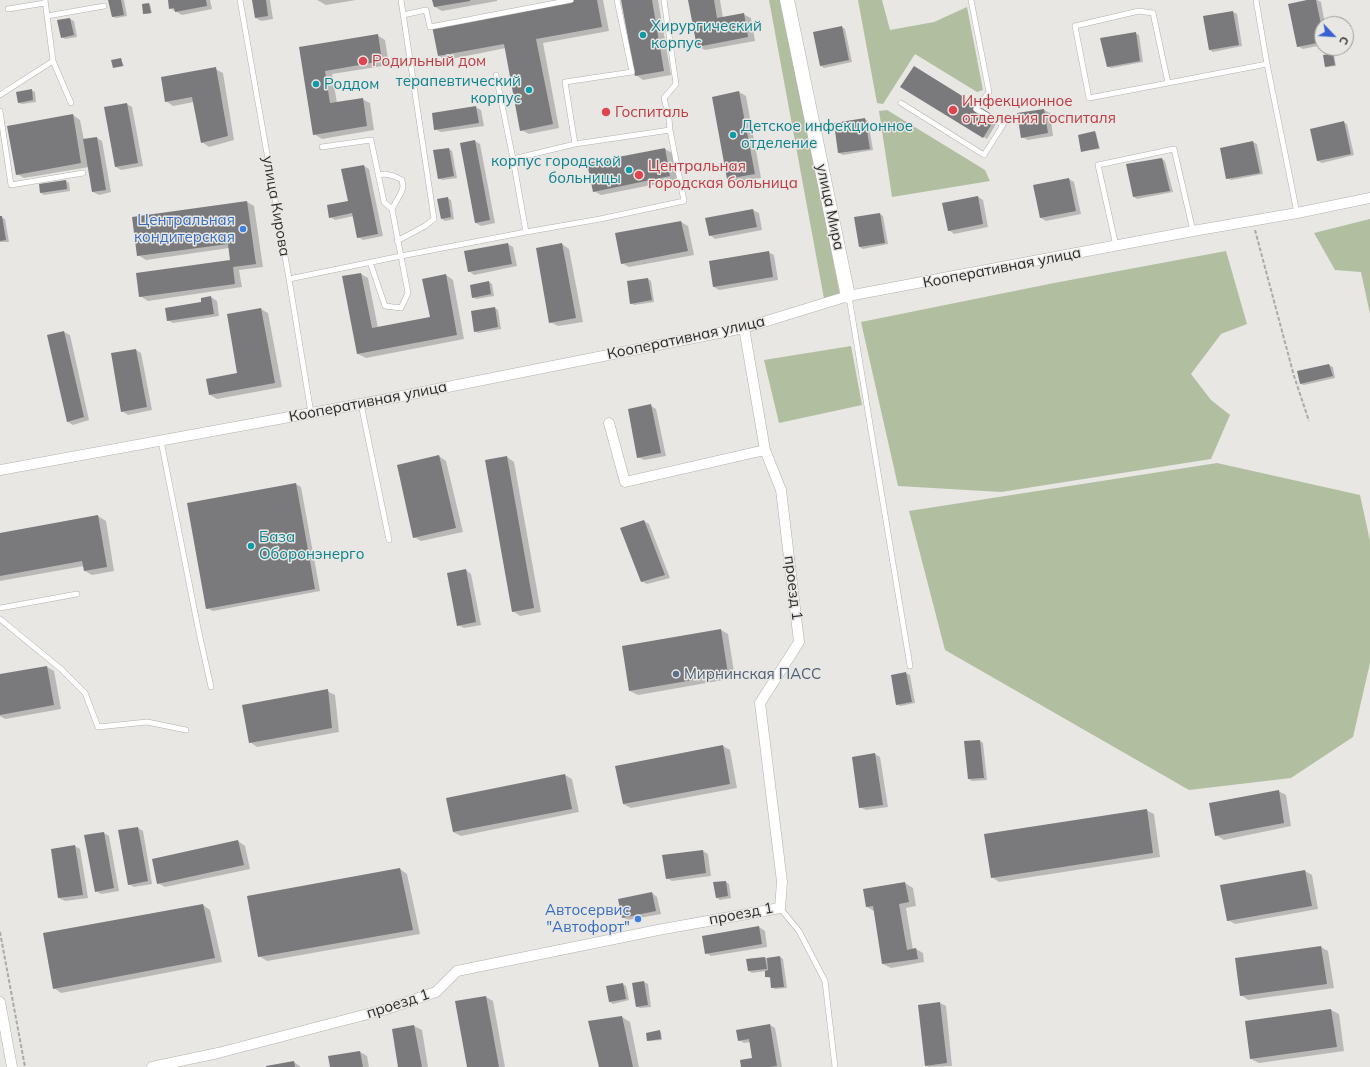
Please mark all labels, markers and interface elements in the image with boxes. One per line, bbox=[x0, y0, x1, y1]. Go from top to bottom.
north arrow bbox=[1314, 16, 1354, 56]
place label: Хирургический корпус bbox=[651, 17, 762, 52]
marker: Хирургический корпус bbox=[638, 30, 648, 40]
text: С bbox=[1336, 34, 1352, 47]
place label: Родильный дом bbox=[372, 52, 486, 70]
marker: Родильный дом bbox=[357, 55, 369, 67]
place label: терапевтический корпус bbox=[396, 72, 521, 107]
place label: Роддом bbox=[324, 75, 379, 93]
marker: Роддом bbox=[311, 79, 321, 89]
marker: терапевтический корпус bbox=[524, 85, 534, 95]
place label: Инфекционное отделения госпиталя bbox=[962, 92, 1116, 127]
place label: Госпиталь bbox=[615, 103, 689, 121]
marker: Инфекционное отделения госпиталя bbox=[947, 104, 959, 116]
marker: Госпиталь bbox=[600, 106, 612, 118]
place label: Детское инфекционное отделение bbox=[741, 117, 913, 152]
marker: Детское инфекционное отделение bbox=[728, 130, 738, 140]
place label: корпус городской больницы bbox=[491, 152, 621, 187]
street label: улица Кирова bbox=[258, 154, 294, 258]
place label: Центральная городская больница bbox=[648, 157, 798, 192]
street label: улица Мира bbox=[812, 162, 848, 252]
marker: корпус городской больницы bbox=[624, 165, 634, 175]
marker: Центральная городская больница bbox=[633, 169, 645, 181]
place label: Центральная кондитерская bbox=[134, 211, 235, 246]
marker: Центральная кондитерская bbox=[238, 224, 248, 234]
street label: Кооперативная улица bbox=[921, 244, 1083, 292]
street label: Кооперативная улица bbox=[605, 312, 767, 364]
street label: Кооперативная улица bbox=[287, 378, 449, 426]
place label: База Оборонэнерго bbox=[259, 528, 364, 563]
marker: База Оборонэнерго bbox=[246, 541, 256, 551]
street label: проезд 1 bbox=[780, 555, 806, 621]
place label: Мирнинская ПАСС bbox=[684, 665, 821, 683]
marker: Мирнинская ПАСС bbox=[671, 669, 681, 679]
street label: проезд 1 bbox=[707, 899, 775, 929]
place label: Автосервис "Автофорт" bbox=[545, 901, 630, 936]
marker: Автосервис "Автофорт" bbox=[633, 914, 643, 924]
street label: проезд 1 bbox=[364, 985, 432, 1023]

